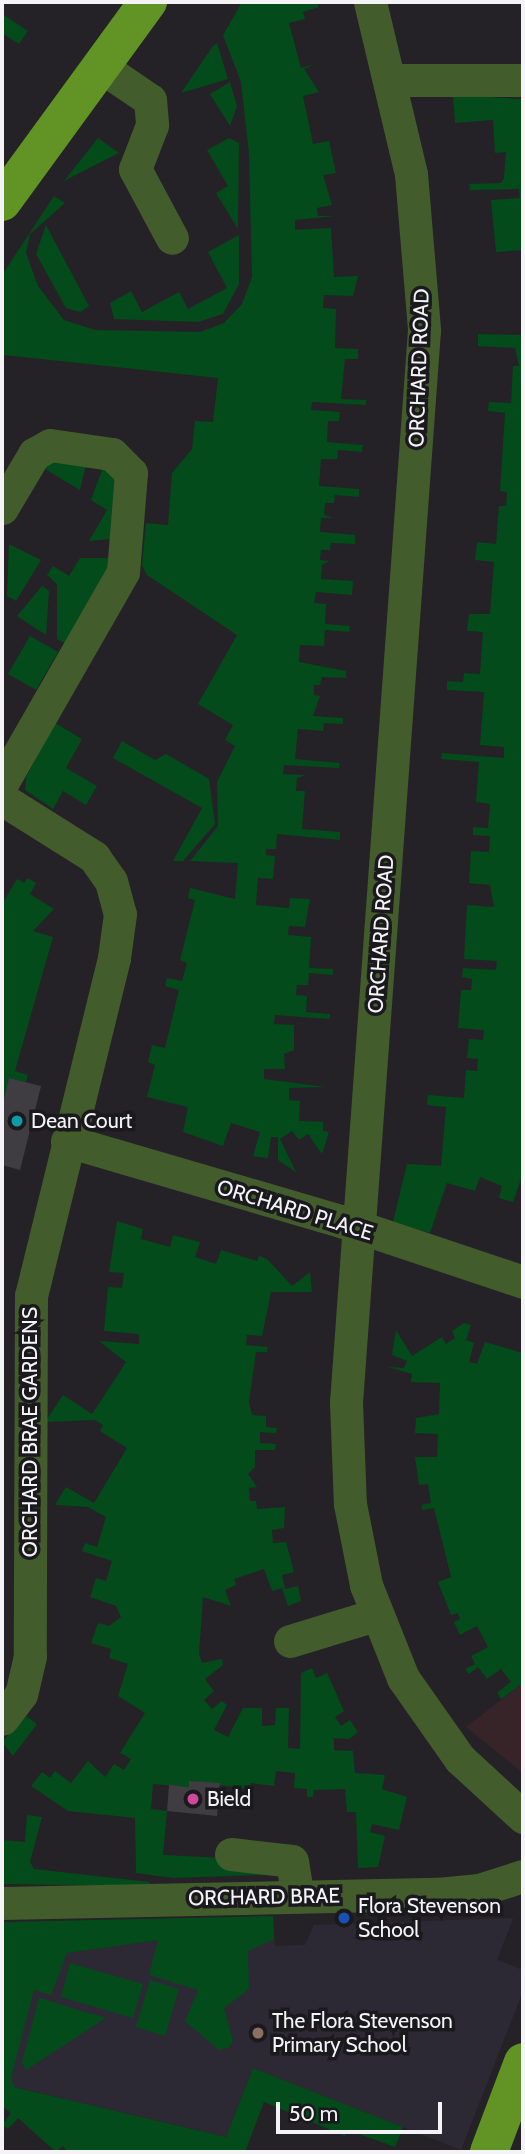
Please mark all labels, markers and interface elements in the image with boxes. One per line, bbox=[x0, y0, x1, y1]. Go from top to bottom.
street label: ORCHARD ROAD bbox=[404, 288, 434, 448]
street label: ORCHARD ROAD bbox=[363, 854, 399, 1014]
place label: Dean Court bbox=[31, 1108, 132, 1134]
marker: Dean Court bbox=[9, 1113, 25, 1129]
street label: ORCHARD PLACE bbox=[214, 1174, 376, 1246]
street label: ORCHARD BRAE GARDENS bbox=[17, 1307, 43, 1557]
place label: Bield bbox=[207, 1786, 251, 1812]
marker: Bield bbox=[185, 1791, 201, 1807]
street label: ORCHARD BRAE bbox=[188, 1883, 340, 1911]
place label: Flora Stevenson School bbox=[358, 1893, 501, 1943]
marker: Flora Stevenson School bbox=[336, 1910, 352, 1926]
place label: The Flora Stevenson Primary School bbox=[272, 2008, 453, 2058]
marker: The Flora Stevenson Primary School bbox=[250, 2025, 266, 2041]
scale bar bbox=[280, 2088, 446, 2132]
text: 50 m bbox=[289, 2101, 338, 2126]

